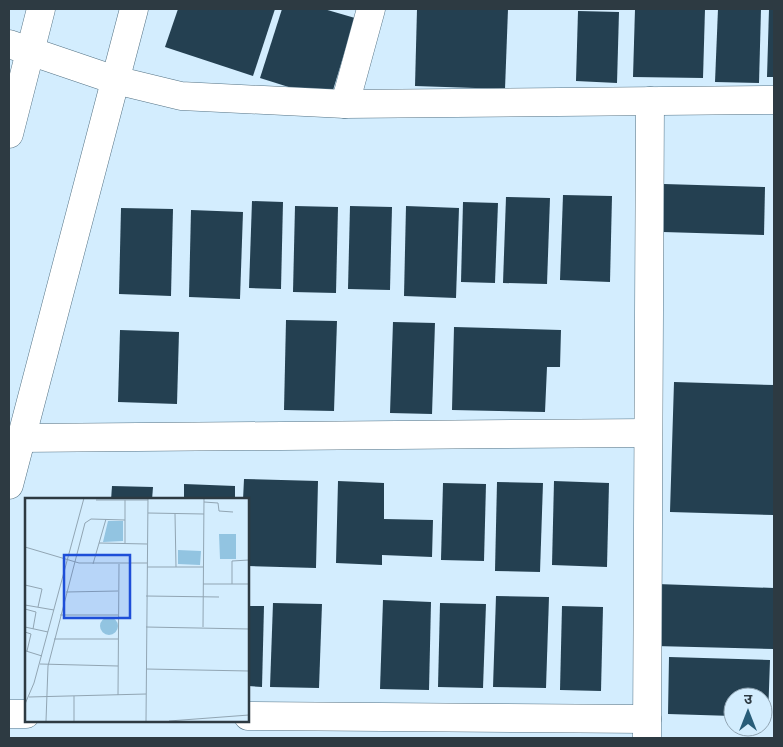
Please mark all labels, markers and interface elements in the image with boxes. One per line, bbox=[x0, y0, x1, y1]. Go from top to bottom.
inset map bbox=[25, 498, 249, 722]
north arrow bbox=[723, 687, 773, 737]
text: उ bbox=[744, 690, 753, 709]

